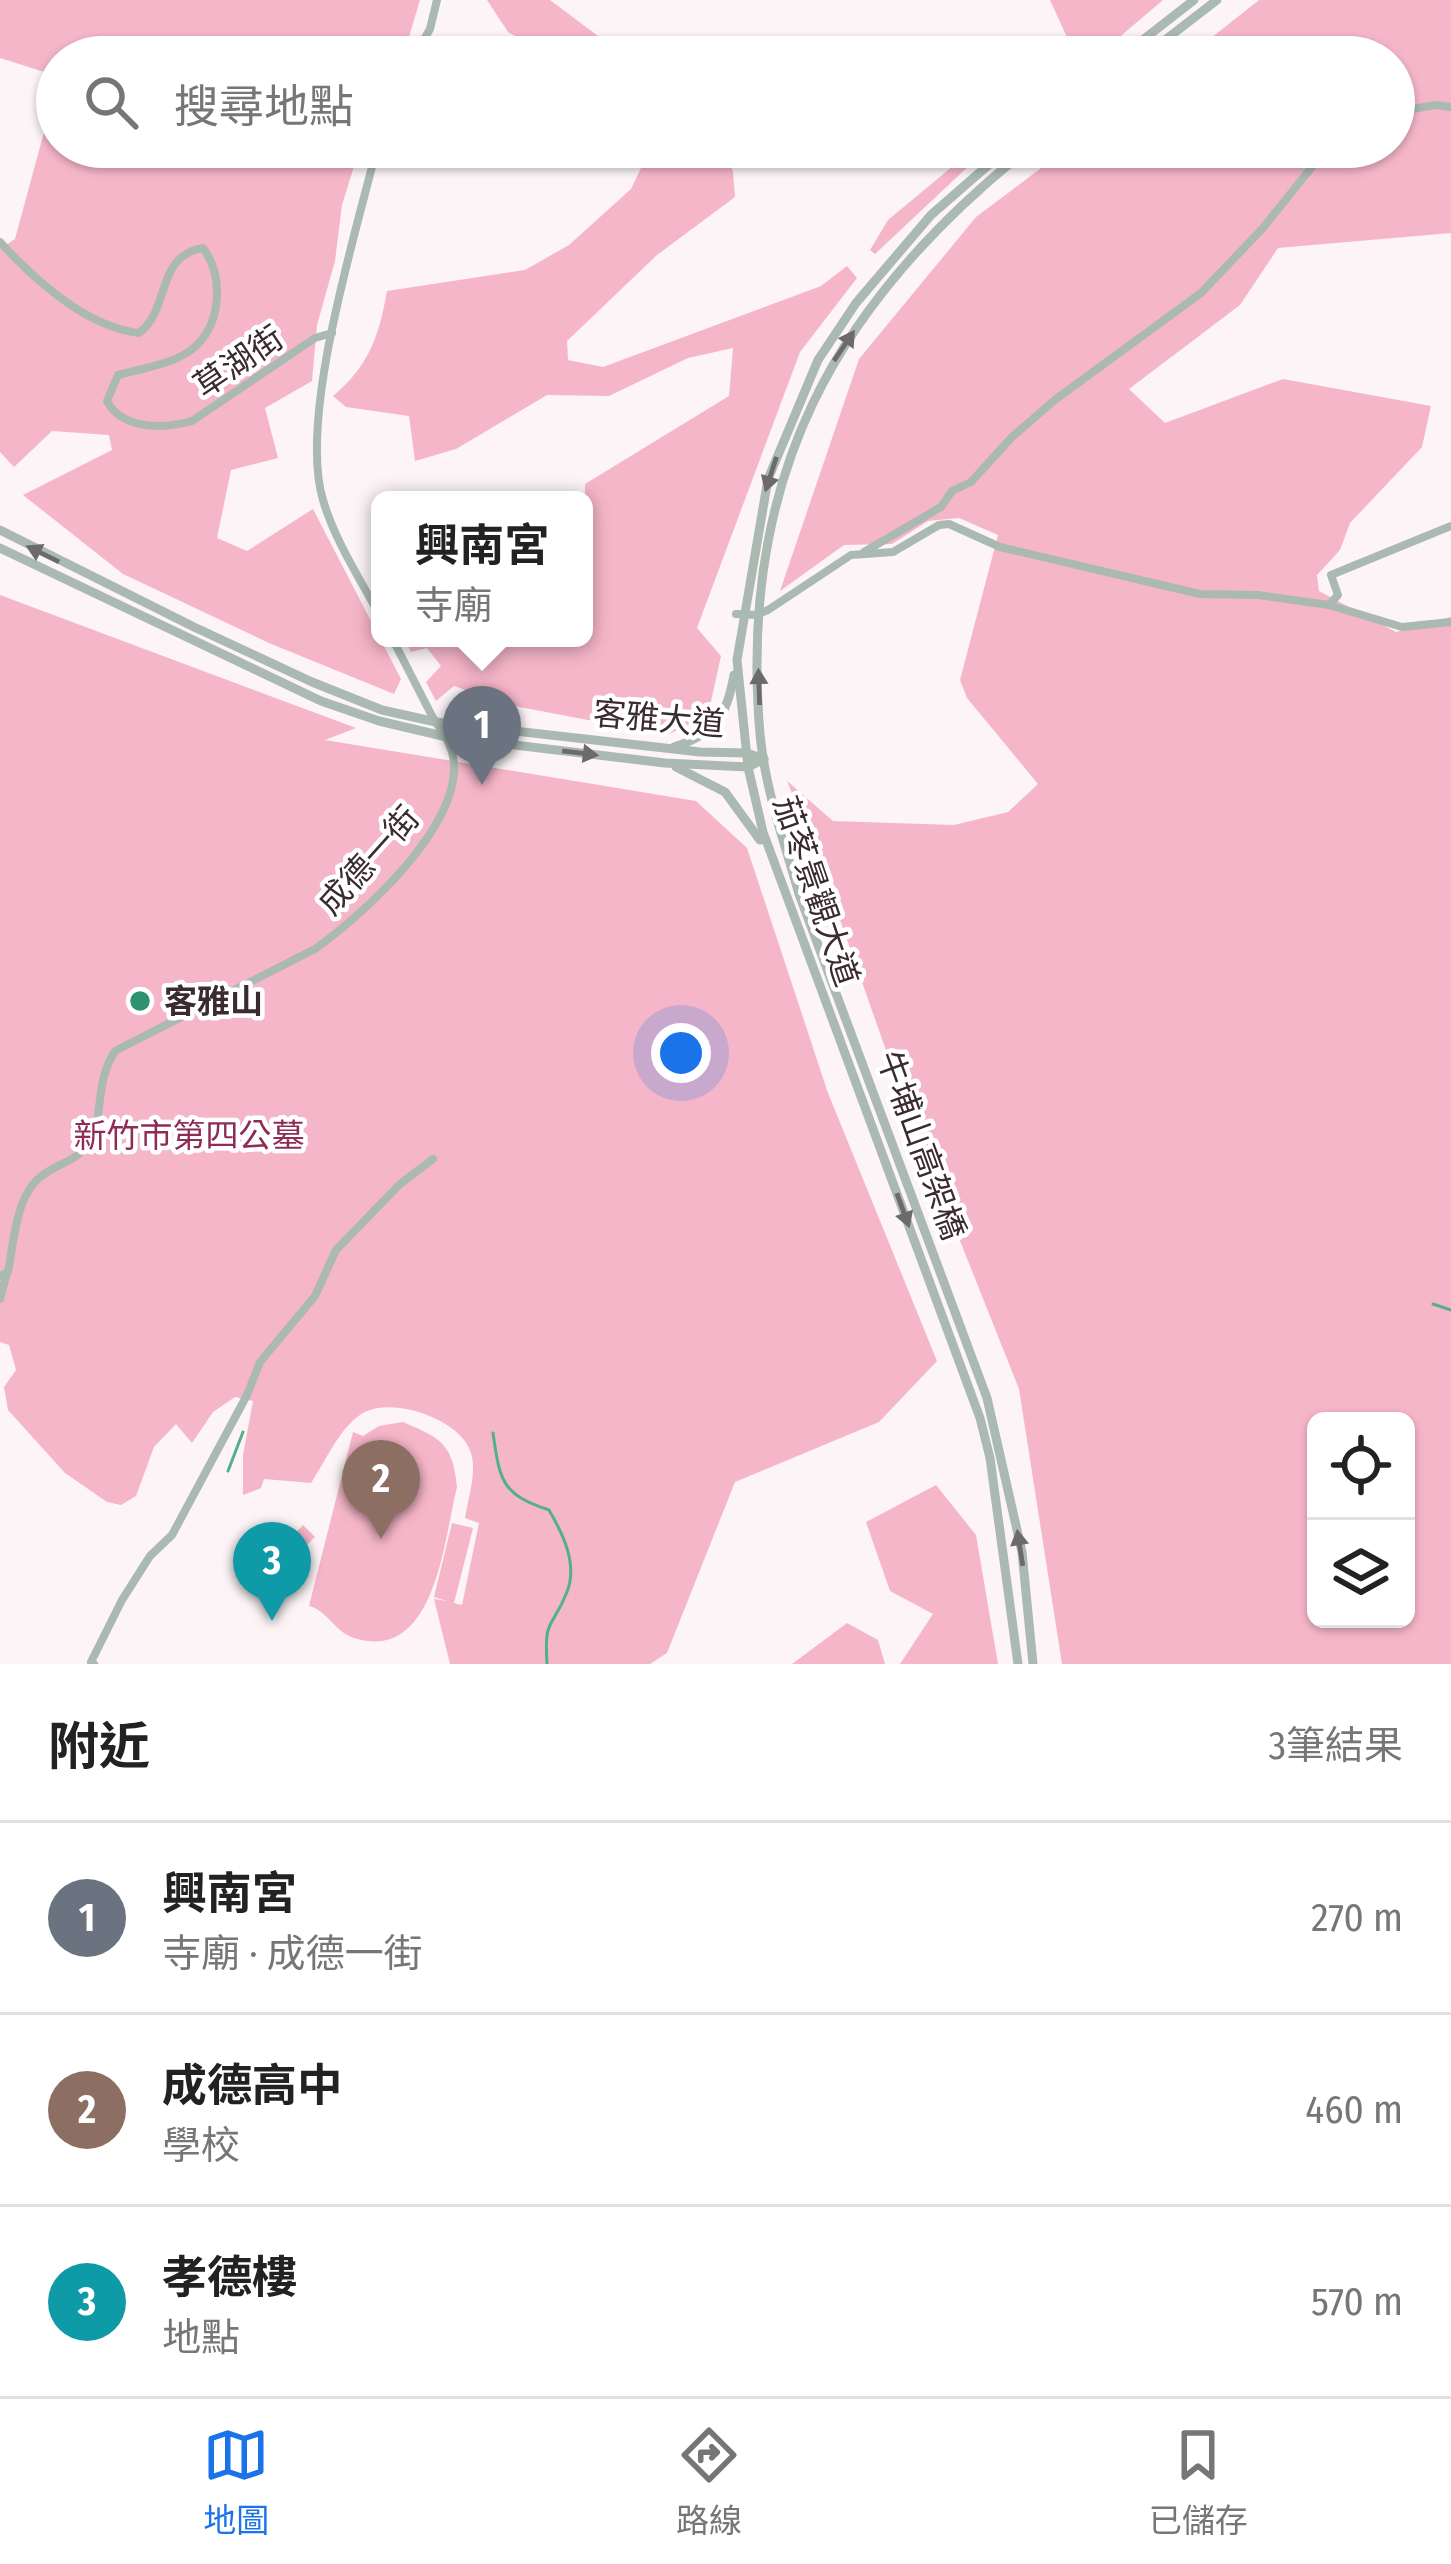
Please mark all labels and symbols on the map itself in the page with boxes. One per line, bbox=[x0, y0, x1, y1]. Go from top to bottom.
street label: 草湖街 bbox=[186, 318, 291, 406]
one-way arrow bbox=[832, 330, 854, 363]
one-way arrow bbox=[761, 456, 780, 493]
one-way arrow bbox=[26, 544, 60, 564]
one-way arrow bbox=[749, 667, 768, 705]
pin: 1 bbox=[443, 686, 521, 785]
street label: 客雅大道 bbox=[591, 693, 726, 745]
one-way arrow bbox=[562, 744, 599, 763]
street label: 茄苳景觀大道 bbox=[765, 791, 867, 991]
street label: 成德一街 bbox=[310, 798, 428, 923]
place label: 客雅山 bbox=[164, 982, 263, 1022]
marker: 客雅山 bbox=[127, 988, 153, 1014]
your location bbox=[651, 1023, 711, 1083]
street label: 牛埔山高架橋 bbox=[868, 1045, 974, 1245]
park label: 新竹市第四公墓 bbox=[74, 1116, 305, 1156]
one-way arrow bbox=[895, 1192, 913, 1228]
pin: 2 bbox=[342, 1440, 420, 1539]
pin: 3 bbox=[233, 1522, 311, 1621]
one-way arrow bbox=[1010, 1528, 1029, 1566]

